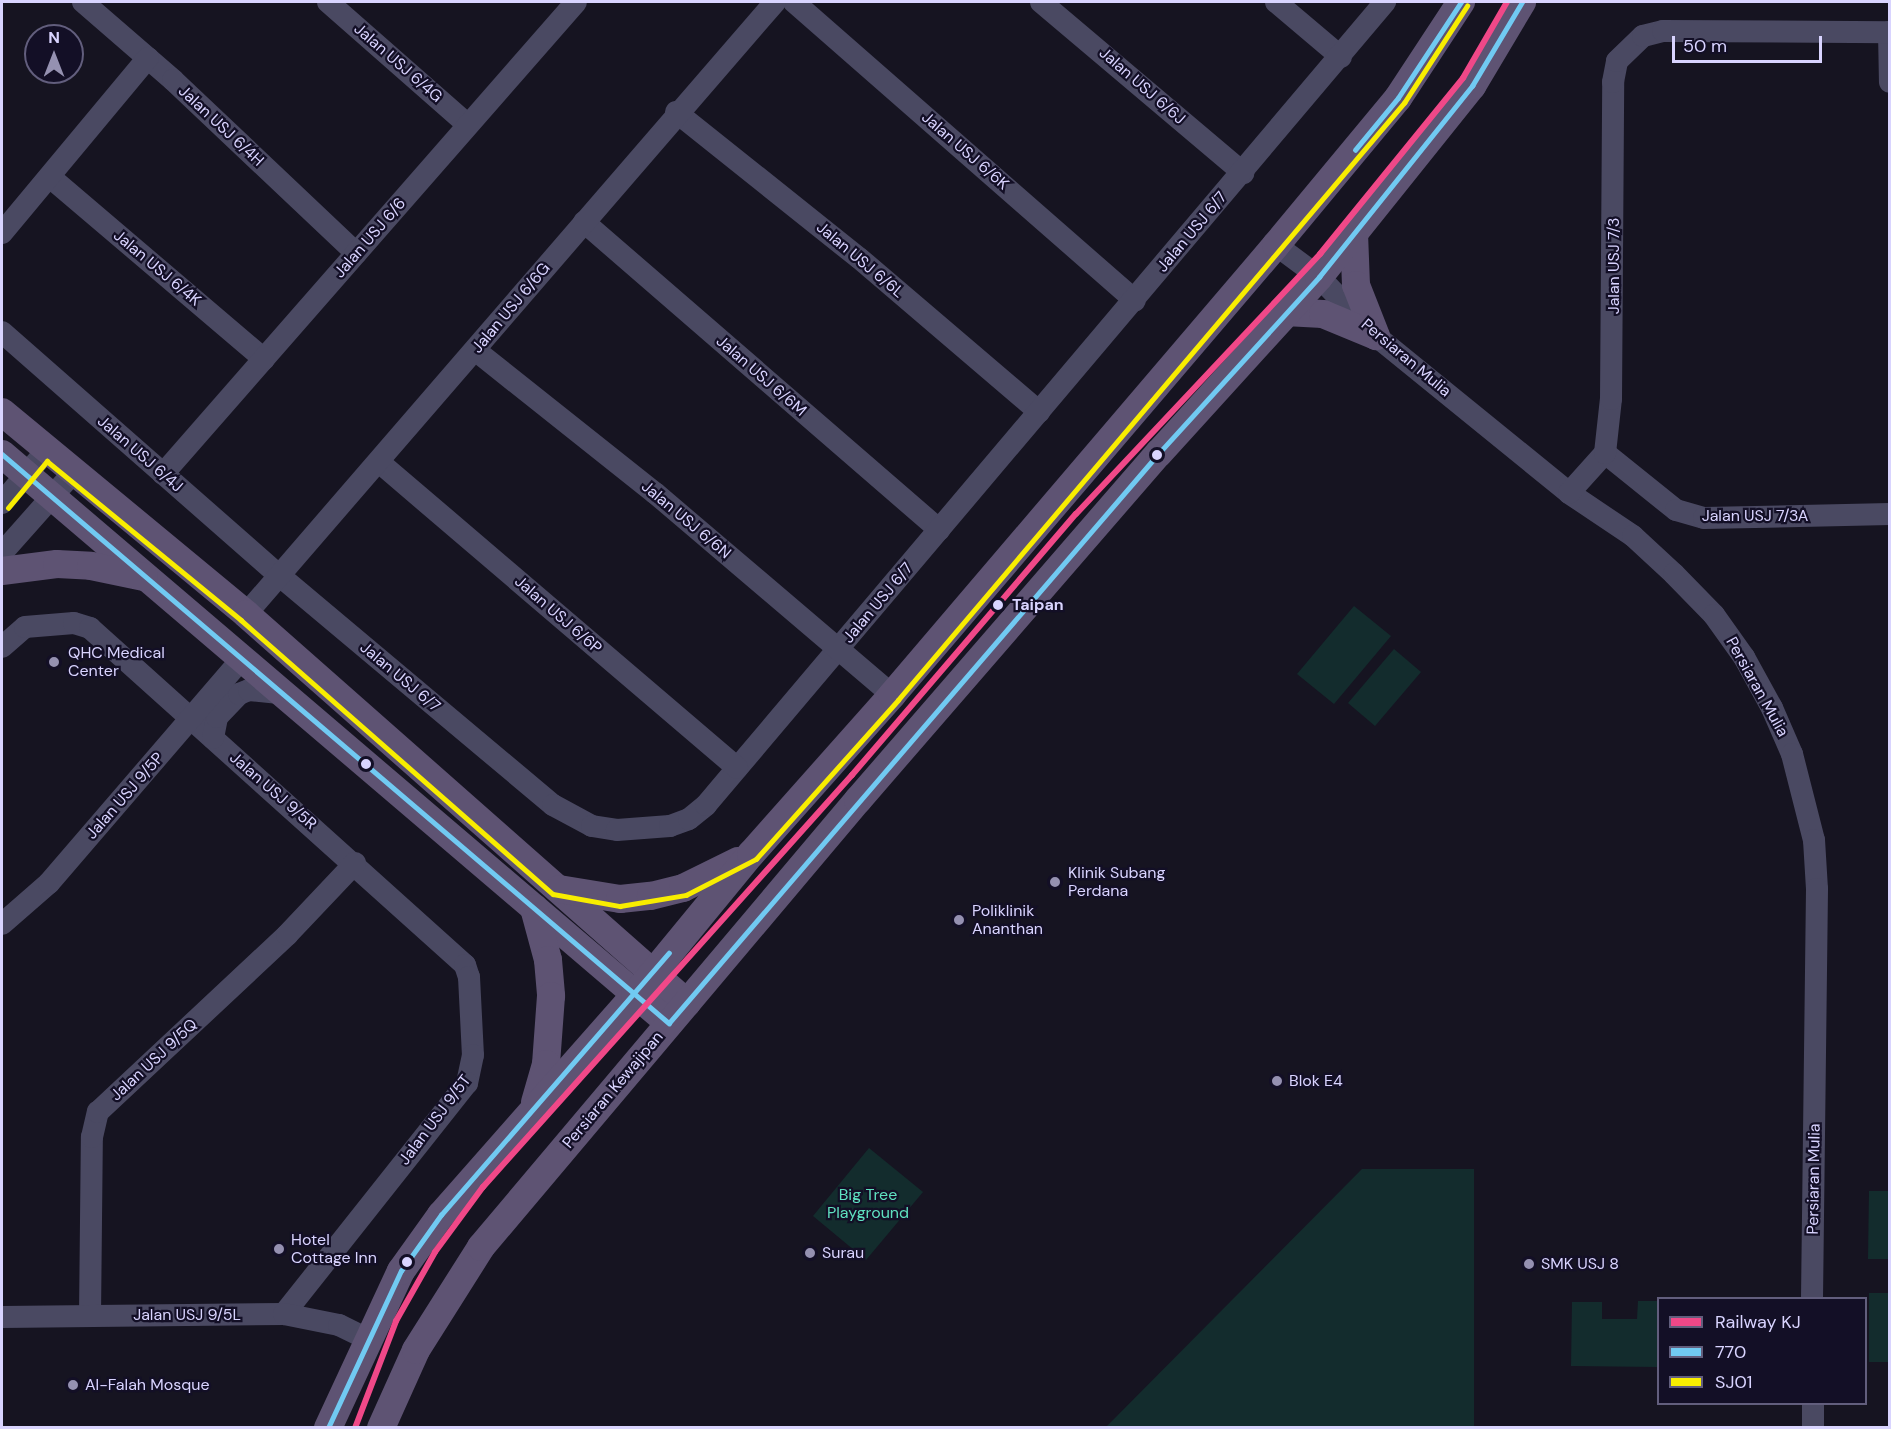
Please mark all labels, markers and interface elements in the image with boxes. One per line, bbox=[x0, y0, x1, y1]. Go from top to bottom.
street label: Jalan USJ 6/4G bbox=[350, 19, 446, 107]
north arrow bbox=[24, 24, 84, 84]
scale bar bbox=[1675, 24, 1825, 62]
text: N bbox=[48, 27, 60, 48]
text: 50 m bbox=[1683, 34, 1727, 58]
street label: Jalan USJ 6/6J bbox=[1095, 43, 1189, 129]
street label: Jalan USJ 6/4H bbox=[174, 82, 268, 170]
street label: Jalan USJ 6/6K bbox=[918, 108, 1012, 194]
street label: Jalan USJ 6/7 bbox=[1153, 188, 1231, 276]
street label: Jalan USJ 6/6 bbox=[330, 194, 410, 282]
street label: Jalan USJ 6/6L bbox=[812, 218, 908, 302]
street label: Jalan USJ 7/3 bbox=[1604, 218, 1624, 314]
street label: Jalan USJ 6/4K bbox=[109, 226, 205, 310]
street label: Jalan USJ 6/6G bbox=[468, 259, 554, 357]
street label: Persiaran Mulia bbox=[1357, 315, 1455, 401]
street label: Jalan USJ 6/6M bbox=[712, 332, 810, 420]
street label: Jalan USJ 6/4J bbox=[93, 412, 187, 496]
unlabelled marker bbox=[1151, 449, 1163, 461]
street label: Jalan USJ 6/6N bbox=[637, 477, 735, 563]
street label: Jalan USJ 7/3A bbox=[1702, 506, 1808, 526]
street label: Jalan USJ 6/7 bbox=[839, 559, 917, 647]
street label: Jalan USJ 6/6P bbox=[511, 572, 605, 658]
place label: Taipan bbox=[1012, 595, 1064, 615]
marker: Taipan bbox=[989, 596, 1007, 614]
street label: Persiaran Mulia bbox=[1722, 634, 1792, 740]
street label: Jalan USJ 6/7 bbox=[356, 638, 444, 716]
place label: QHC Medical Center bbox=[68, 643, 165, 681]
marker: QHC Medical Center bbox=[45, 653, 63, 671]
street label: Jalan USJ 9/5R bbox=[226, 748, 320, 834]
street label: Jalan USJ 9/5P bbox=[82, 749, 168, 843]
unlabelled marker bbox=[360, 758, 372, 770]
place label: Klinik Subang Perdana bbox=[1068, 863, 1165, 901]
marker: Klinik Subang Perdana bbox=[1046, 873, 1064, 891]
place label: Poliklinik Ananthan bbox=[972, 901, 1043, 939]
marker: Poliklinik Ananthan bbox=[950, 911, 968, 929]
street label: Jalan USJ 9/5Q bbox=[107, 1015, 201, 1105]
street label: Persiaran Kewajipan bbox=[559, 1028, 667, 1152]
street label: Jalan USJ 9/5T bbox=[395, 1071, 475, 1169]
place label: Blok E4 bbox=[1289, 1071, 1343, 1091]
marker: Blok E4 bbox=[1270, 1074, 1284, 1088]
street label: Persiaran Mulia bbox=[1803, 1123, 1825, 1235]
park label: Big Tree Playground bbox=[827, 1185, 909, 1223]
place label: Hotel Cottage Inn bbox=[291, 1230, 377, 1268]
marker: Hotel Cottage Inn bbox=[272, 1242, 286, 1256]
place label: Surau bbox=[822, 1243, 864, 1263]
marker: Surau bbox=[803, 1246, 817, 1260]
place label: SMK USJ 8 bbox=[1541, 1254, 1619, 1274]
unlabelled marker bbox=[401, 1256, 413, 1268]
marker: SMK USJ 8 bbox=[1522, 1257, 1536, 1271]
legend bbox=[1657, 1297, 1867, 1405]
street label: Jalan USJ 9/5L bbox=[133, 1305, 241, 1325]
text: Railway KJ bbox=[1715, 1310, 1801, 1334]
text: 770 bbox=[1715, 1340, 1746, 1364]
text: SJ01 bbox=[1715, 1370, 1752, 1394]
place label: Al-Falah Mosque bbox=[85, 1375, 210, 1395]
marker: Al-Falah Mosque bbox=[66, 1378, 80, 1392]

